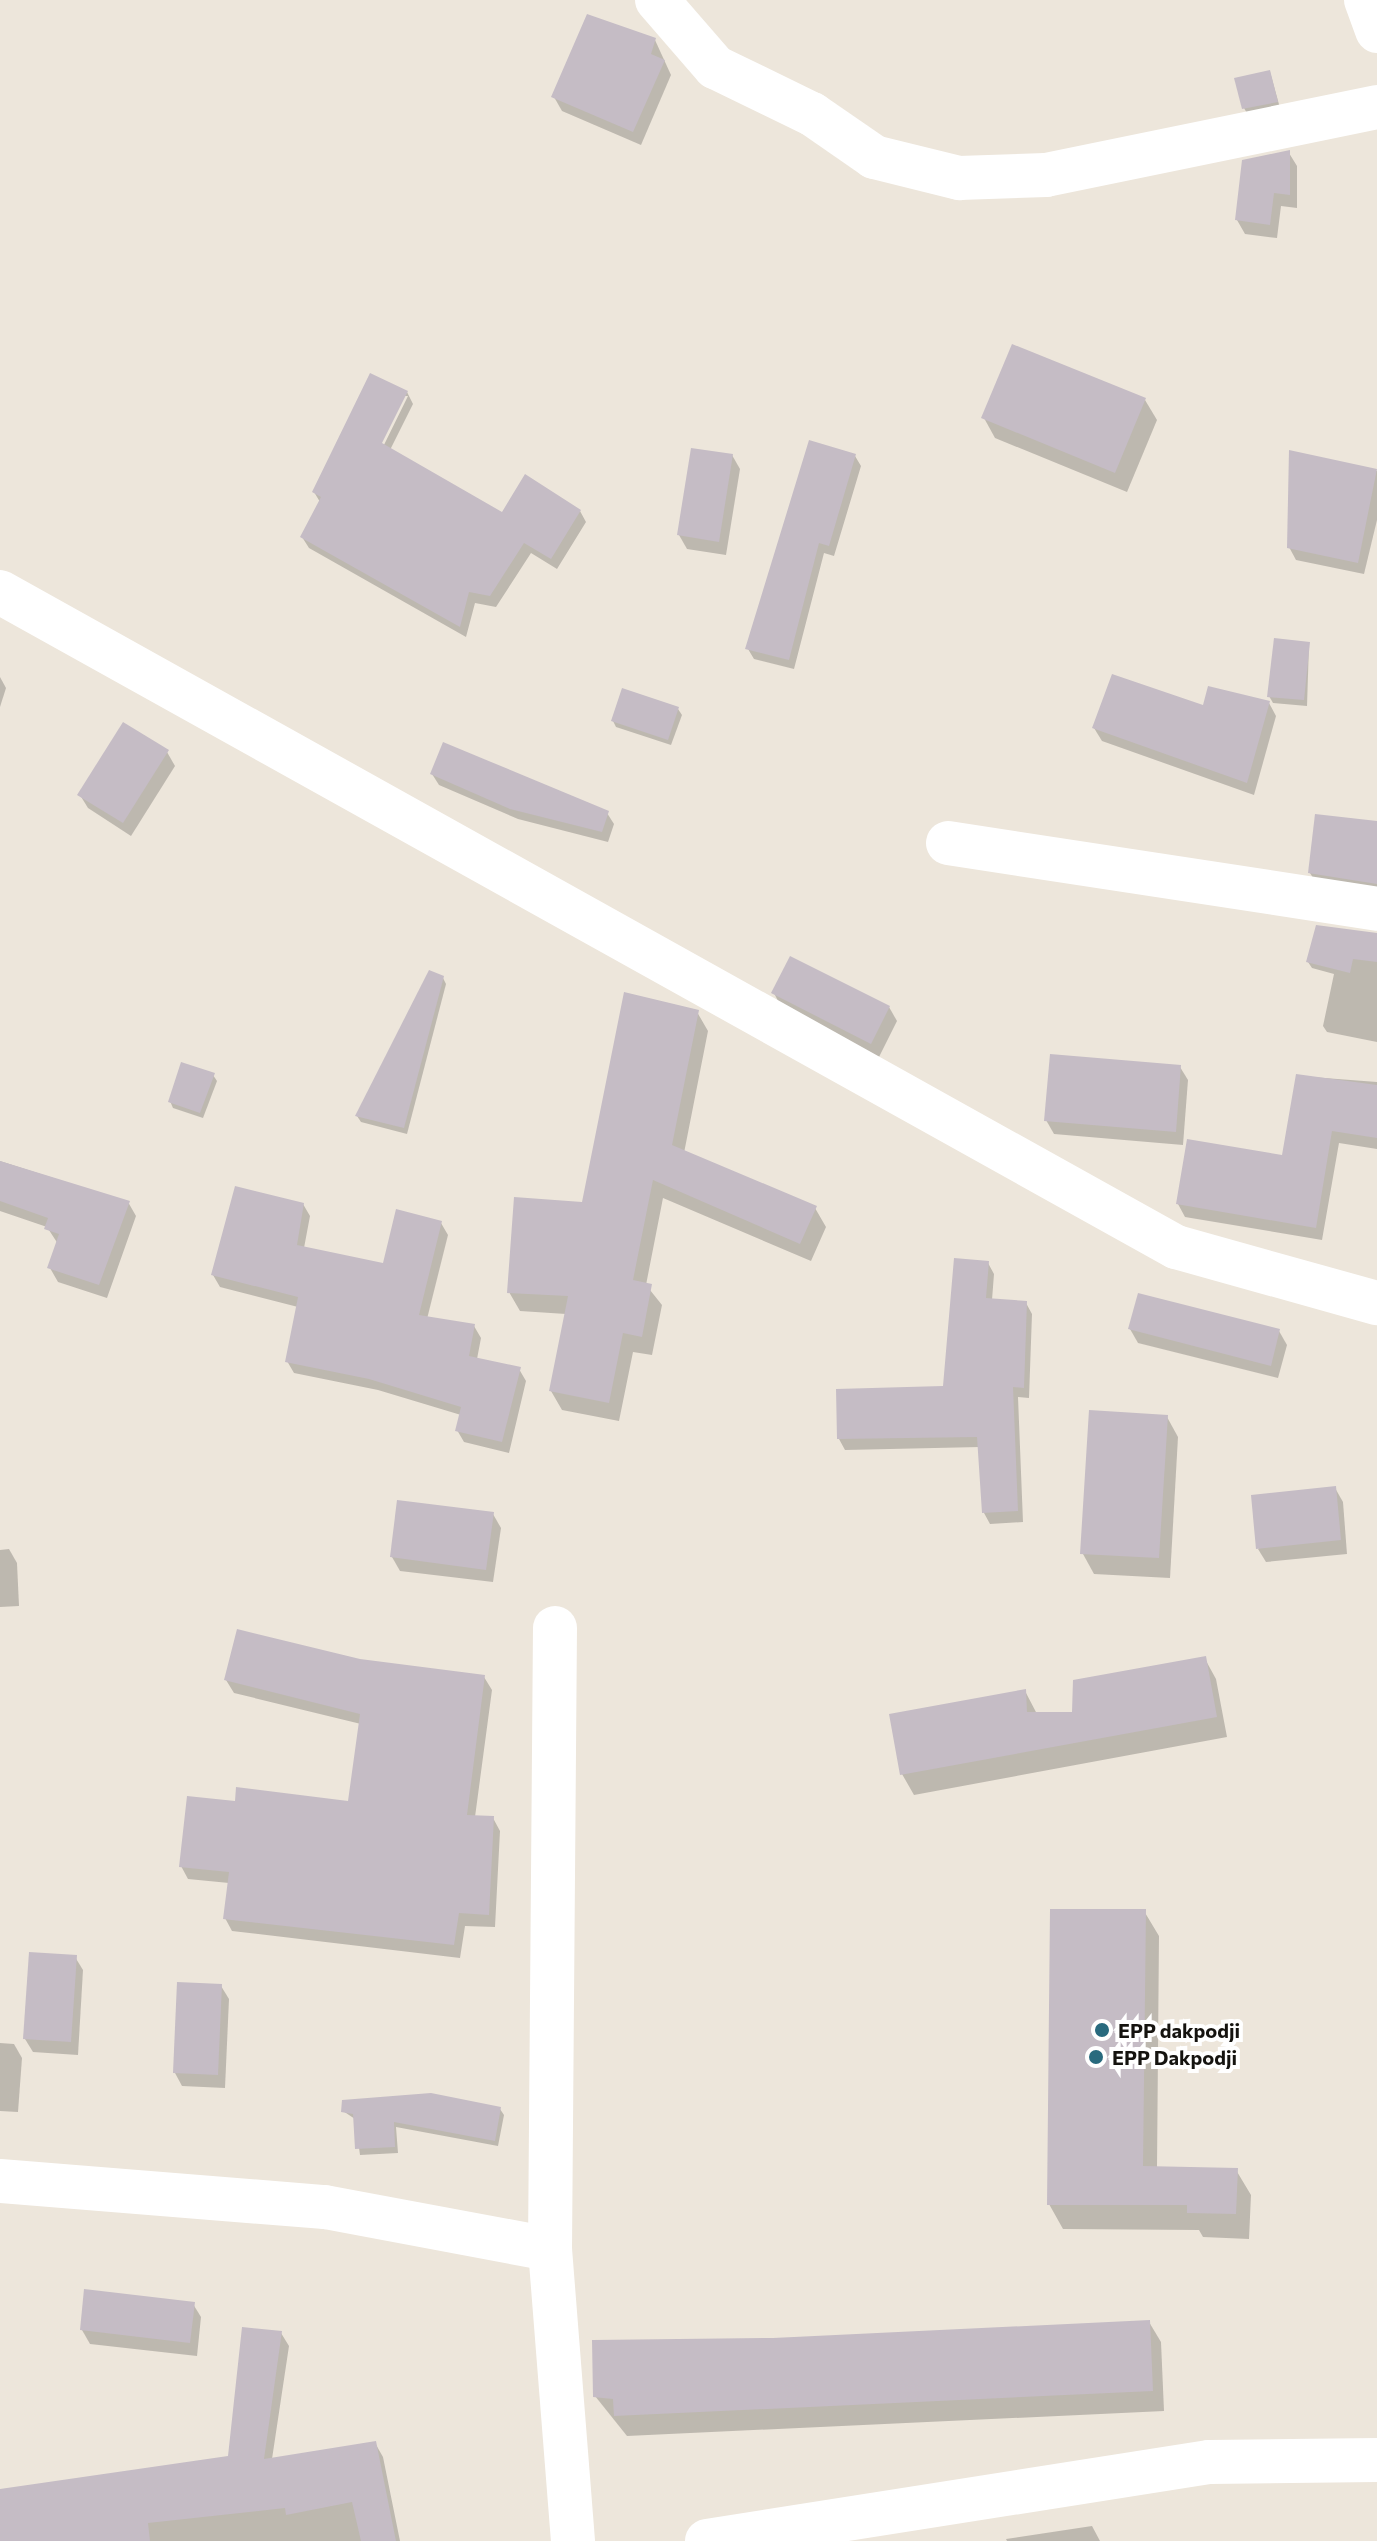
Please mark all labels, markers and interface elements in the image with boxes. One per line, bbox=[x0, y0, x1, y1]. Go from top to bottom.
place label: EPP dakpodji bbox=[1118, 2018, 1240, 2042]
marker: EPP dakpodji bbox=[1093, 2021, 1111, 2039]
place label: EPP Dakpodji bbox=[1112, 2045, 1237, 2069]
marker: EPP Dakpodji bbox=[1087, 2048, 1105, 2066]

